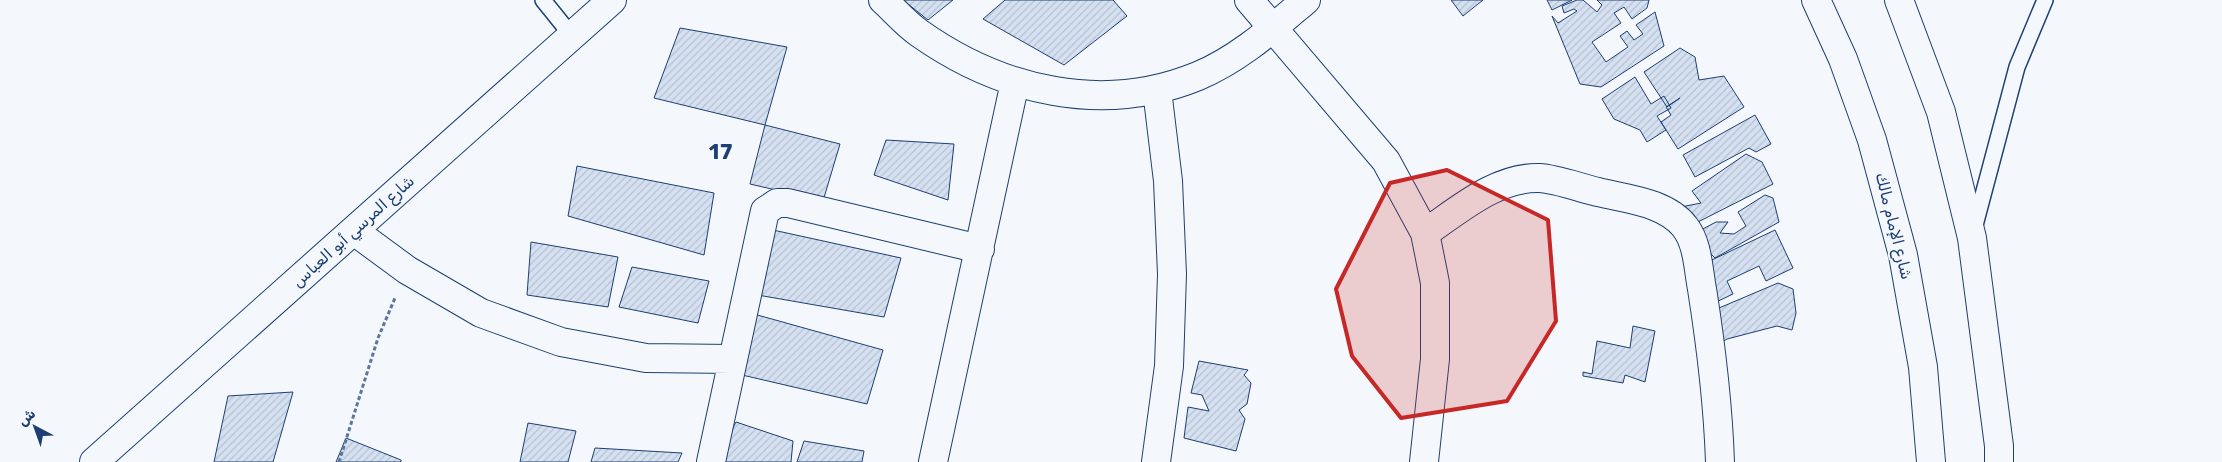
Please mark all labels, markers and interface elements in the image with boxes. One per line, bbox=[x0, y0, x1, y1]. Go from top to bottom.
district label: 17 bbox=[709, 139, 733, 164]
street label: شارع المرسي أبو العباس bbox=[288, 171, 420, 293]
street label: شارع الإمام مالك bbox=[1870, 171, 1916, 282]
north arrow bbox=[10, 402, 60, 452]
text: ش bbox=[15, 405, 39, 430]

